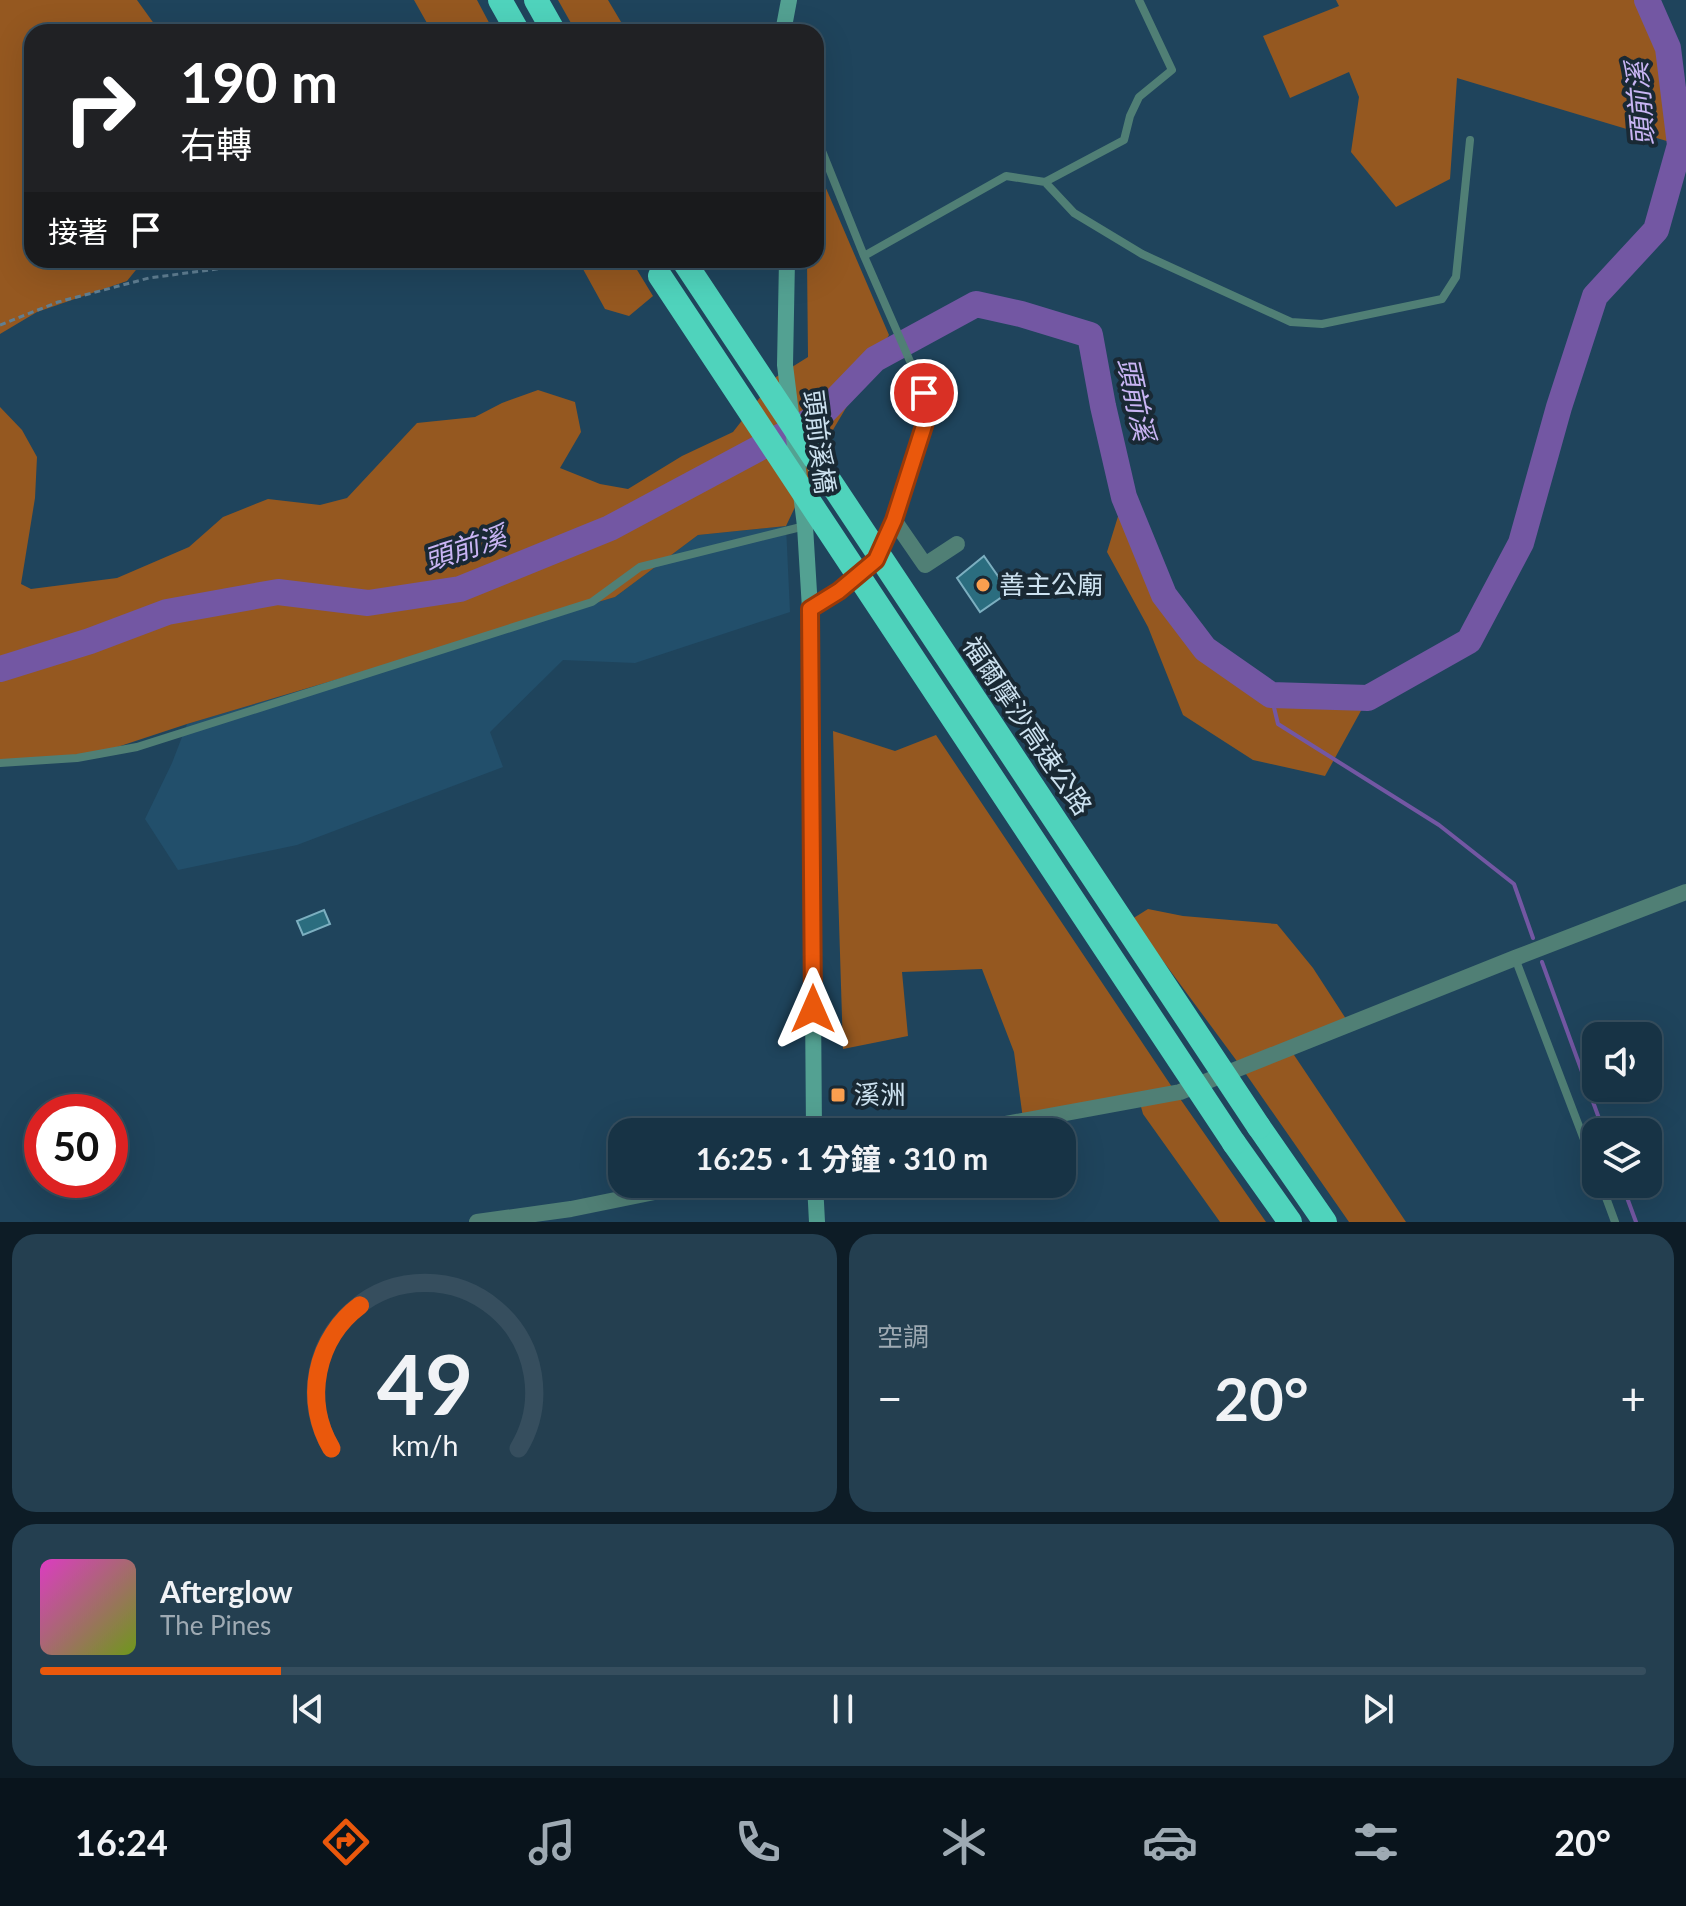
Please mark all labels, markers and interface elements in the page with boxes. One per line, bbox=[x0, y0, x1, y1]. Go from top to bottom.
text: 190 m bbox=[180, 48, 338, 115]
icon: right bbox=[48, 56, 152, 160]
water label: 頭前溪 bbox=[1618, 57, 1660, 147]
text: 右轉 bbox=[180, 122, 252, 166]
icon: arrive bbox=[124, 208, 168, 252]
text: 接著 bbox=[48, 213, 108, 249]
water label: 頭前溪 bbox=[1112, 354, 1163, 447]
pin bbox=[890, 359, 958, 427]
icon: arrive bbox=[902, 371, 946, 415]
street label: 頭前溪橋 bbox=[798, 388, 842, 495]
water label: 頭前溪 bbox=[419, 517, 514, 576]
place label: 善主公廟 bbox=[999, 568, 1103, 600]
marker: 善主公廟 bbox=[974, 576, 992, 594]
street label: 福爾摩沙高速公路 bbox=[956, 630, 1099, 821]
position arrow bbox=[771, 967, 855, 1051]
map controls bbox=[1582, 1022, 1662, 1198]
button: sound bbox=[1582, 1022, 1662, 1102]
place label: 溪洲 bbox=[854, 1078, 906, 1110]
marker: 溪洲 bbox=[829, 1086, 847, 1104]
speed limit sign: 50 bbox=[24, 1094, 128, 1198]
button: layers bbox=[1582, 1118, 1662, 1198]
text: 16:25 · 1 分鐘 · 310 m bbox=[696, 1140, 988, 1176]
text: 空調 bbox=[877, 1320, 929, 1352]
text: 49 bbox=[376, 1333, 473, 1433]
text: 20° bbox=[1214, 1362, 1309, 1434]
text: − bbox=[877, 1372, 903, 1424]
text: + bbox=[1620, 1372, 1646, 1424]
text: km/h bbox=[391, 1428, 458, 1462]
text: Afterglow bbox=[160, 1573, 293, 1609]
text: The Pines bbox=[160, 1609, 271, 1641]
icon: previous bbox=[286, 1687, 330, 1731]
icon: pause bbox=[821, 1687, 865, 1731]
icon: next bbox=[1356, 1687, 1400, 1731]
icon: directions bbox=[318, 1814, 374, 1870]
icon: music bbox=[524, 1814, 580, 1870]
icon: phone bbox=[730, 1814, 786, 1870]
icon: climate bbox=[936, 1814, 992, 1870]
icon: car bbox=[1142, 1814, 1198, 1870]
icon: filters bbox=[1348, 1814, 1404, 1870]
text: 16:24 bbox=[75, 1820, 168, 1864]
text: 20° bbox=[1554, 1820, 1611, 1864]

